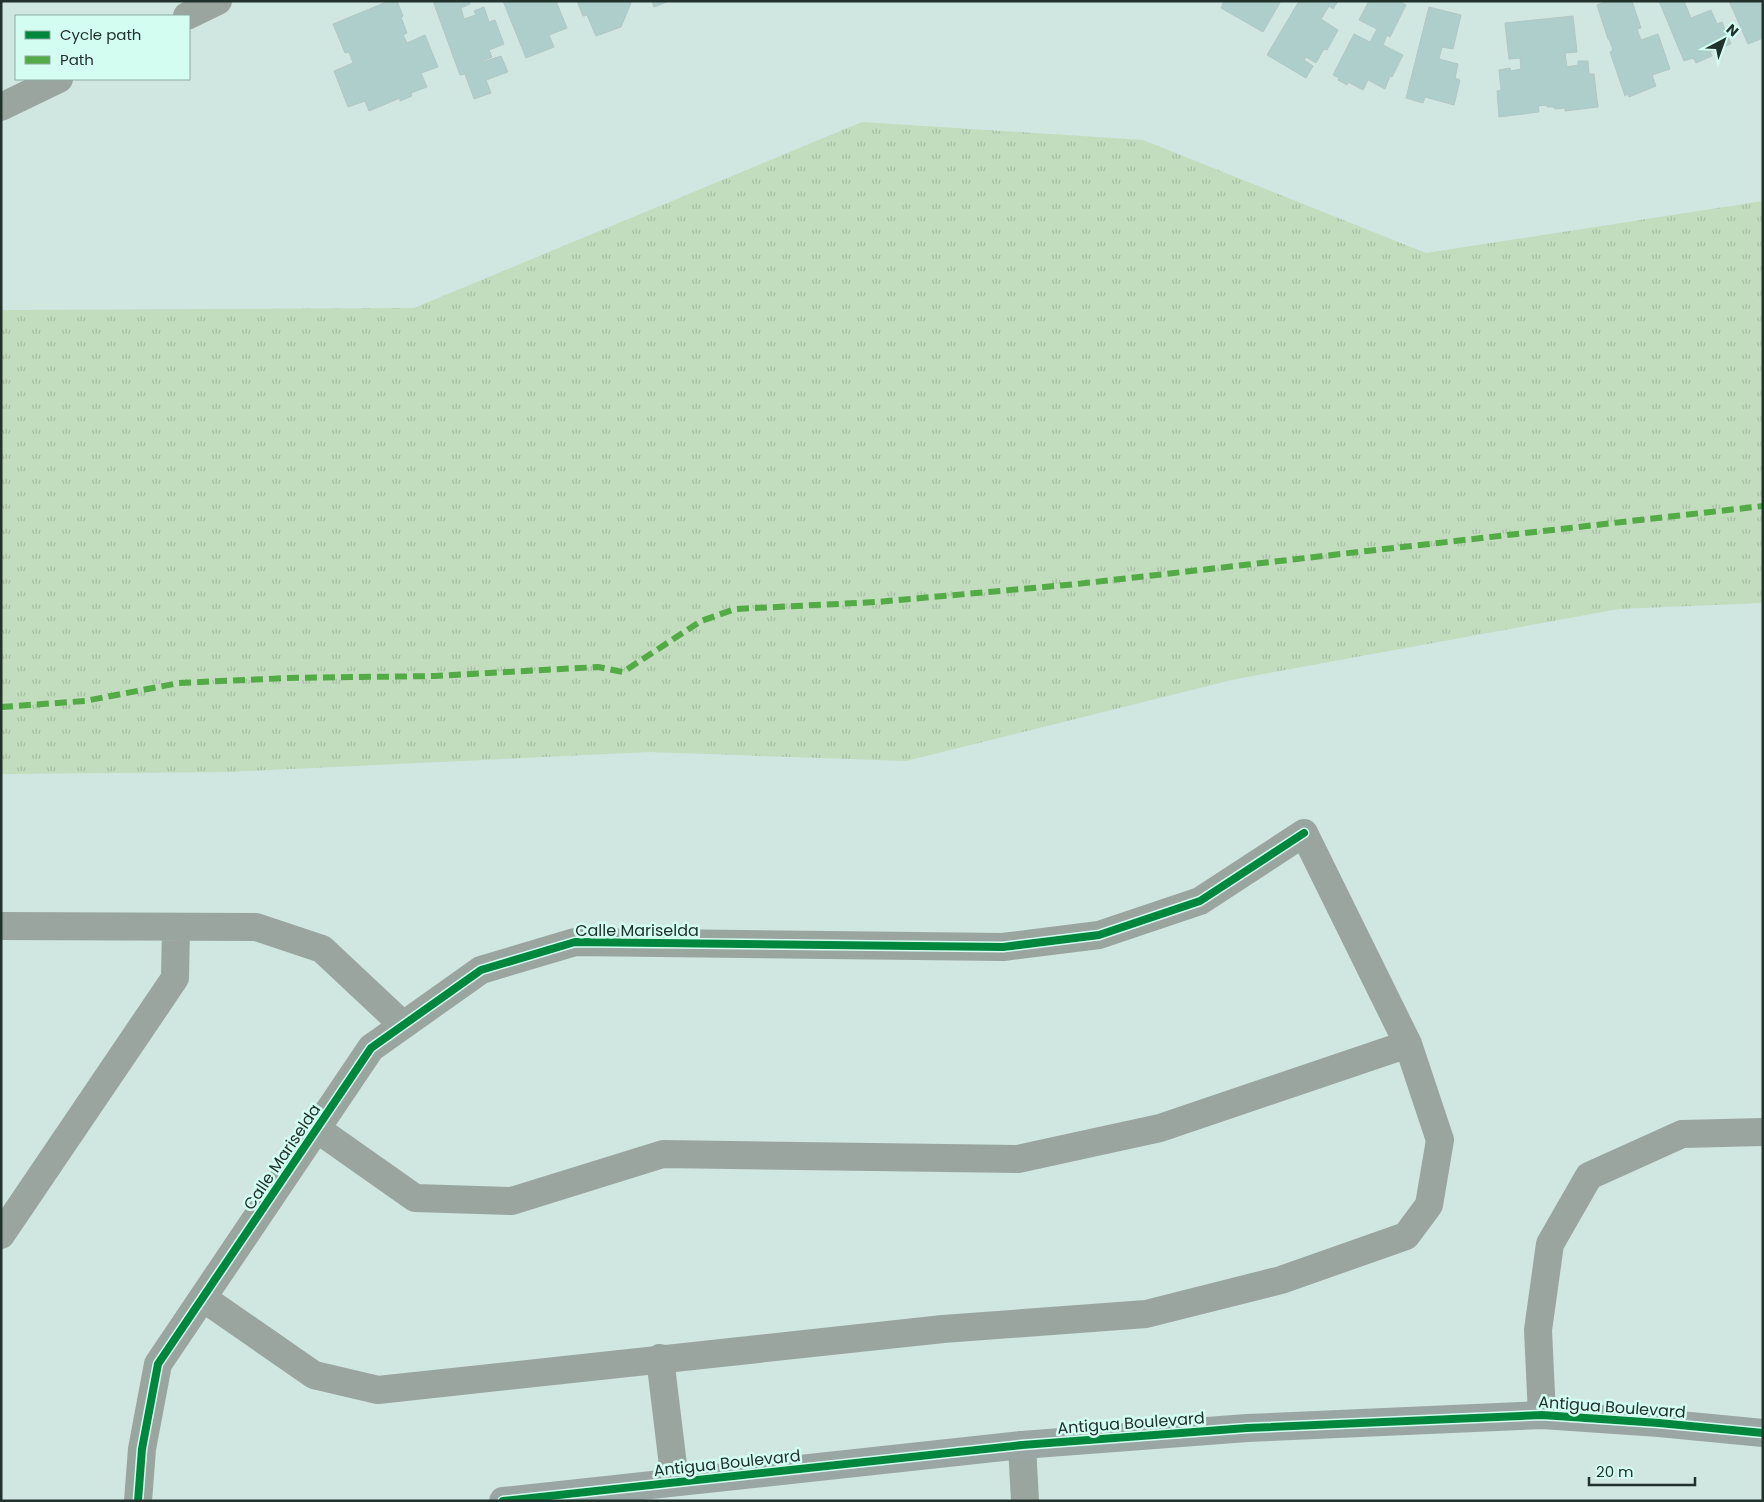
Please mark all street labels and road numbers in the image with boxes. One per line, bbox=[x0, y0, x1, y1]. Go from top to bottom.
street label: Calle Mariselda bbox=[575, 919, 699, 942]
street label: Calle Mariselda bbox=[238, 1099, 326, 1215]
street label: Antigua Boulevard bbox=[1538, 1390, 1686, 1424]
street label: Antigua Boulevard bbox=[1057, 1406, 1205, 1440]
street label: Antigua Boulevard bbox=[652, 1444, 802, 1482]

